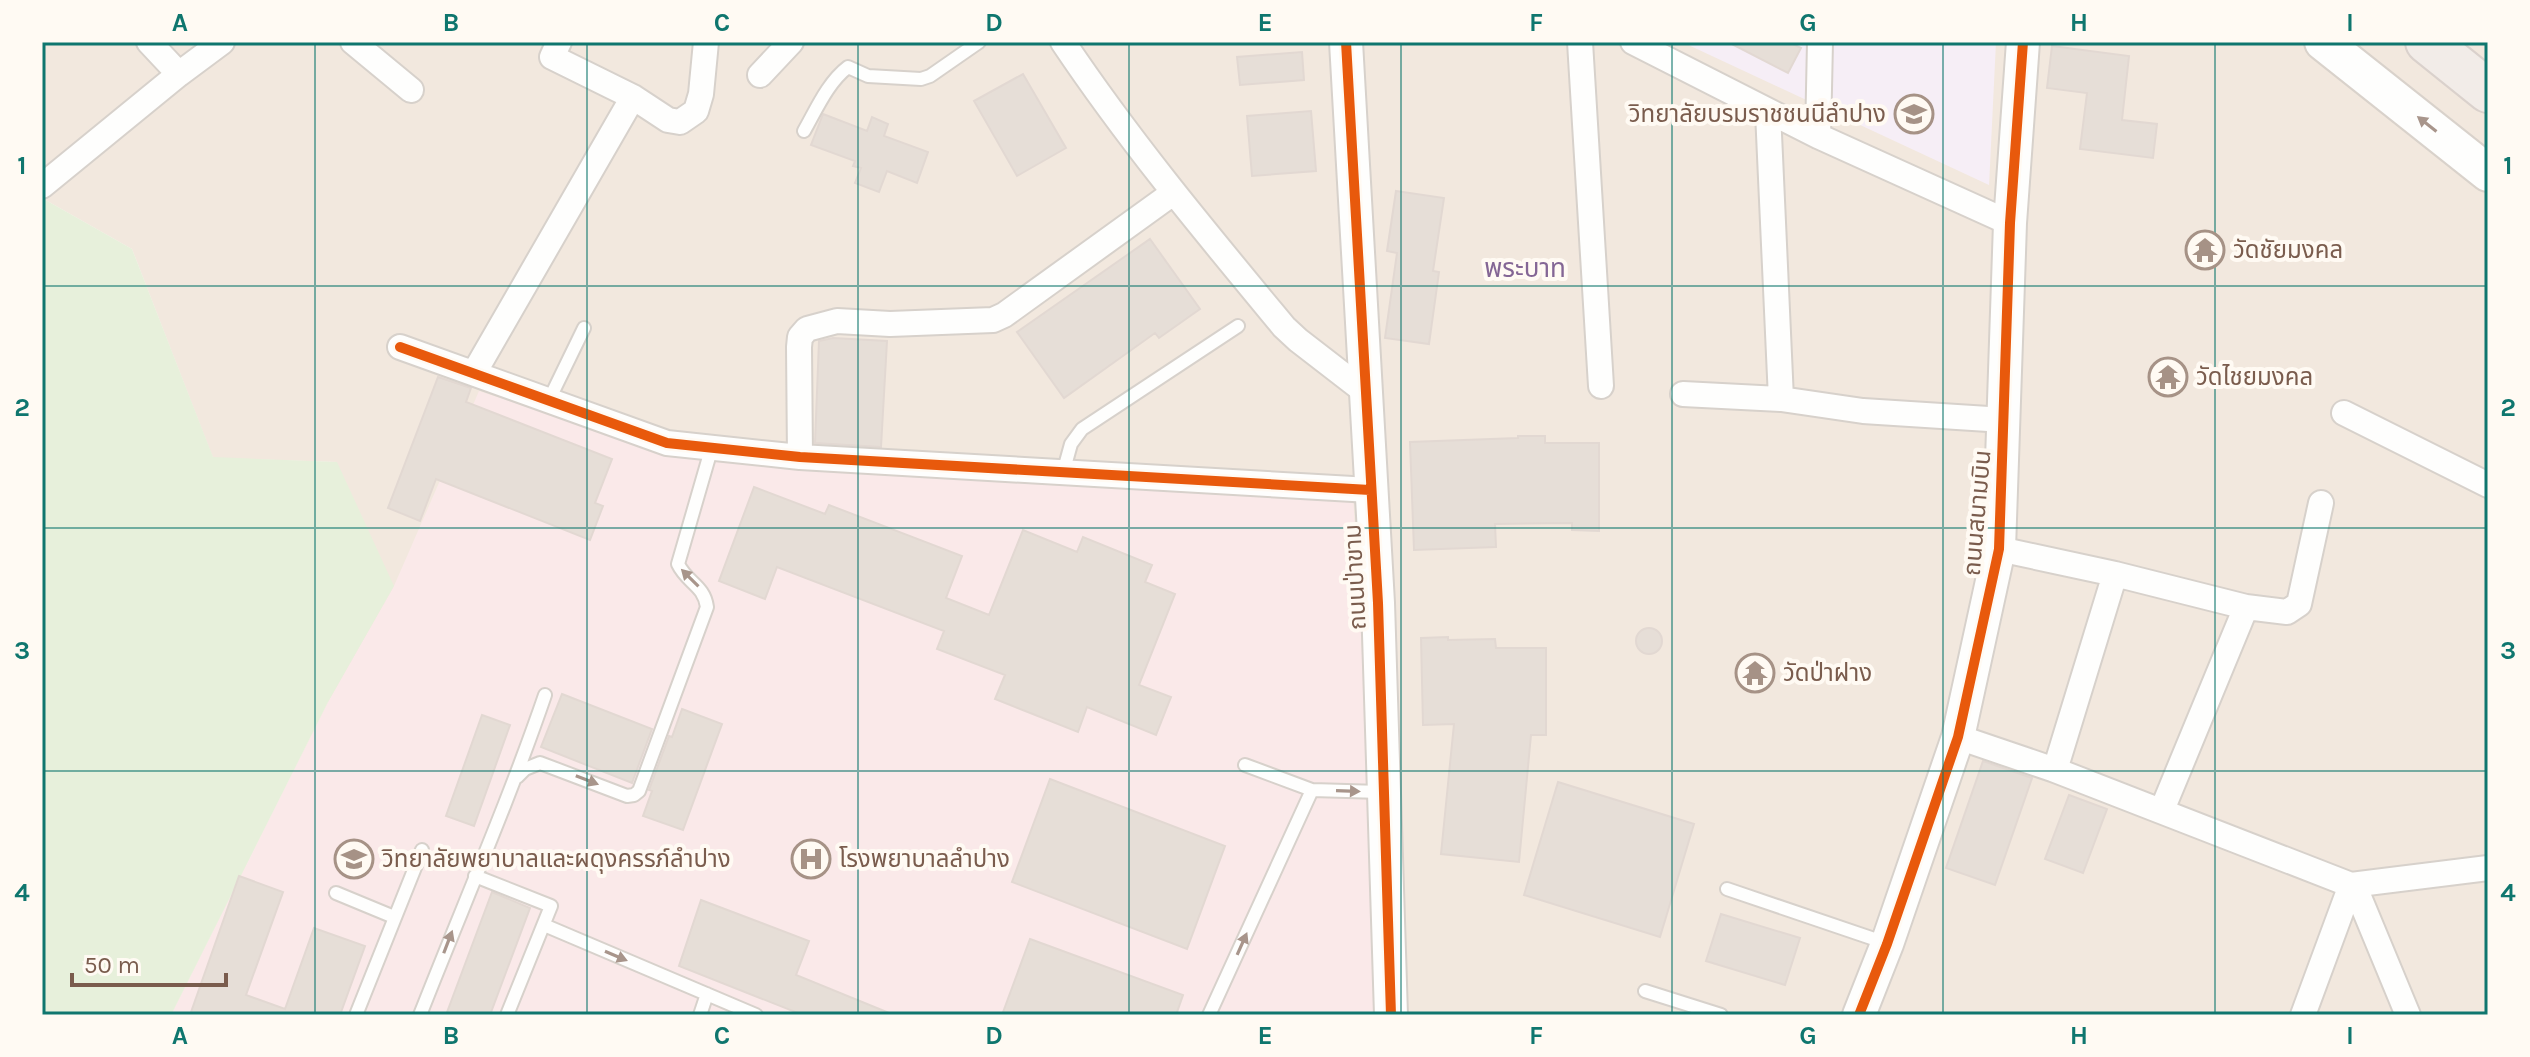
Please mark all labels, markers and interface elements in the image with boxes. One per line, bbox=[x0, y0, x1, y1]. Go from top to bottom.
text: A bbox=[172, 7, 188, 38]
text: B bbox=[443, 7, 459, 38]
text: C bbox=[714, 7, 730, 38]
text: D bbox=[985, 7, 1003, 38]
text: E bbox=[1257, 7, 1273, 38]
text: F bbox=[1529, 7, 1543, 38]
text: G bbox=[1799, 7, 1817, 38]
text: H bbox=[2070, 7, 2088, 38]
text: I bbox=[2346, 7, 2354, 38]
school or university icon: วิทยาลัยบรมราชชนนีลำปาง bbox=[1893, 93, 1935, 135]
place label: วิทยาลัยบรมราชชนนีลำปาง bbox=[1628, 100, 1886, 128]
one-way arrow bbox=[2417, 116, 2437, 133]
text: 1 bbox=[17, 150, 27, 181]
text: 1 bbox=[2503, 150, 2513, 181]
temple icon: วัดชัยมงคล bbox=[2184, 229, 2226, 271]
place label: วัดชัยมงคล bbox=[2233, 236, 2343, 264]
district label: พระบาท bbox=[1484, 253, 1566, 284]
temple icon: วัดไชยมงคล bbox=[2147, 356, 2189, 398]
place label: วัดไชยมงคล bbox=[2196, 363, 2313, 391]
text: 2 bbox=[14, 392, 30, 423]
text: 2 bbox=[2500, 392, 2516, 423]
street label: ถนนสนามบิน bbox=[1958, 449, 1996, 577]
street label: ถนนป่าขาม bbox=[1338, 523, 1372, 631]
one-way arrow bbox=[681, 569, 700, 588]
text: 3 bbox=[14, 635, 30, 666]
text: 3 bbox=[2500, 635, 2516, 666]
temple icon: วัดป่าฝาง bbox=[1734, 652, 1776, 694]
place label: วัดป่าฝาง bbox=[1783, 659, 1872, 687]
one-way arrow bbox=[575, 774, 599, 787]
one-way arrow bbox=[1336, 785, 1361, 797]
school or university icon: วิทยาลัยพยาบาลและผดุงครรภ์ลําปาง bbox=[333, 838, 375, 880]
hospital icon: โรงพยาบาลลำปาง bbox=[790, 838, 832, 880]
place label: วิทยาลัยพยาบาลและผดุงครรภ์ลําปาง bbox=[381, 845, 731, 874]
place label: โรงพยาบาลลำปาง bbox=[839, 845, 1010, 873]
text: 4 bbox=[14, 877, 30, 908]
text: 4 bbox=[2500, 877, 2516, 908]
one-way arrow bbox=[442, 930, 455, 954]
one-way arrow bbox=[1235, 932, 1248, 956]
scale bar bbox=[72, 937, 226, 987]
one-way arrow bbox=[604, 949, 628, 962]
text: 50 m bbox=[84, 951, 140, 979]
text: A bbox=[172, 1020, 188, 1051]
text: B bbox=[443, 1020, 459, 1051]
text: C bbox=[714, 1020, 730, 1051]
text: D bbox=[985, 1020, 1003, 1051]
text: E bbox=[1257, 1020, 1273, 1051]
text: F bbox=[1529, 1020, 1543, 1051]
text: G bbox=[1799, 1020, 1817, 1051]
text: H bbox=[2070, 1020, 2088, 1051]
text: I bbox=[2346, 1020, 2354, 1051]

